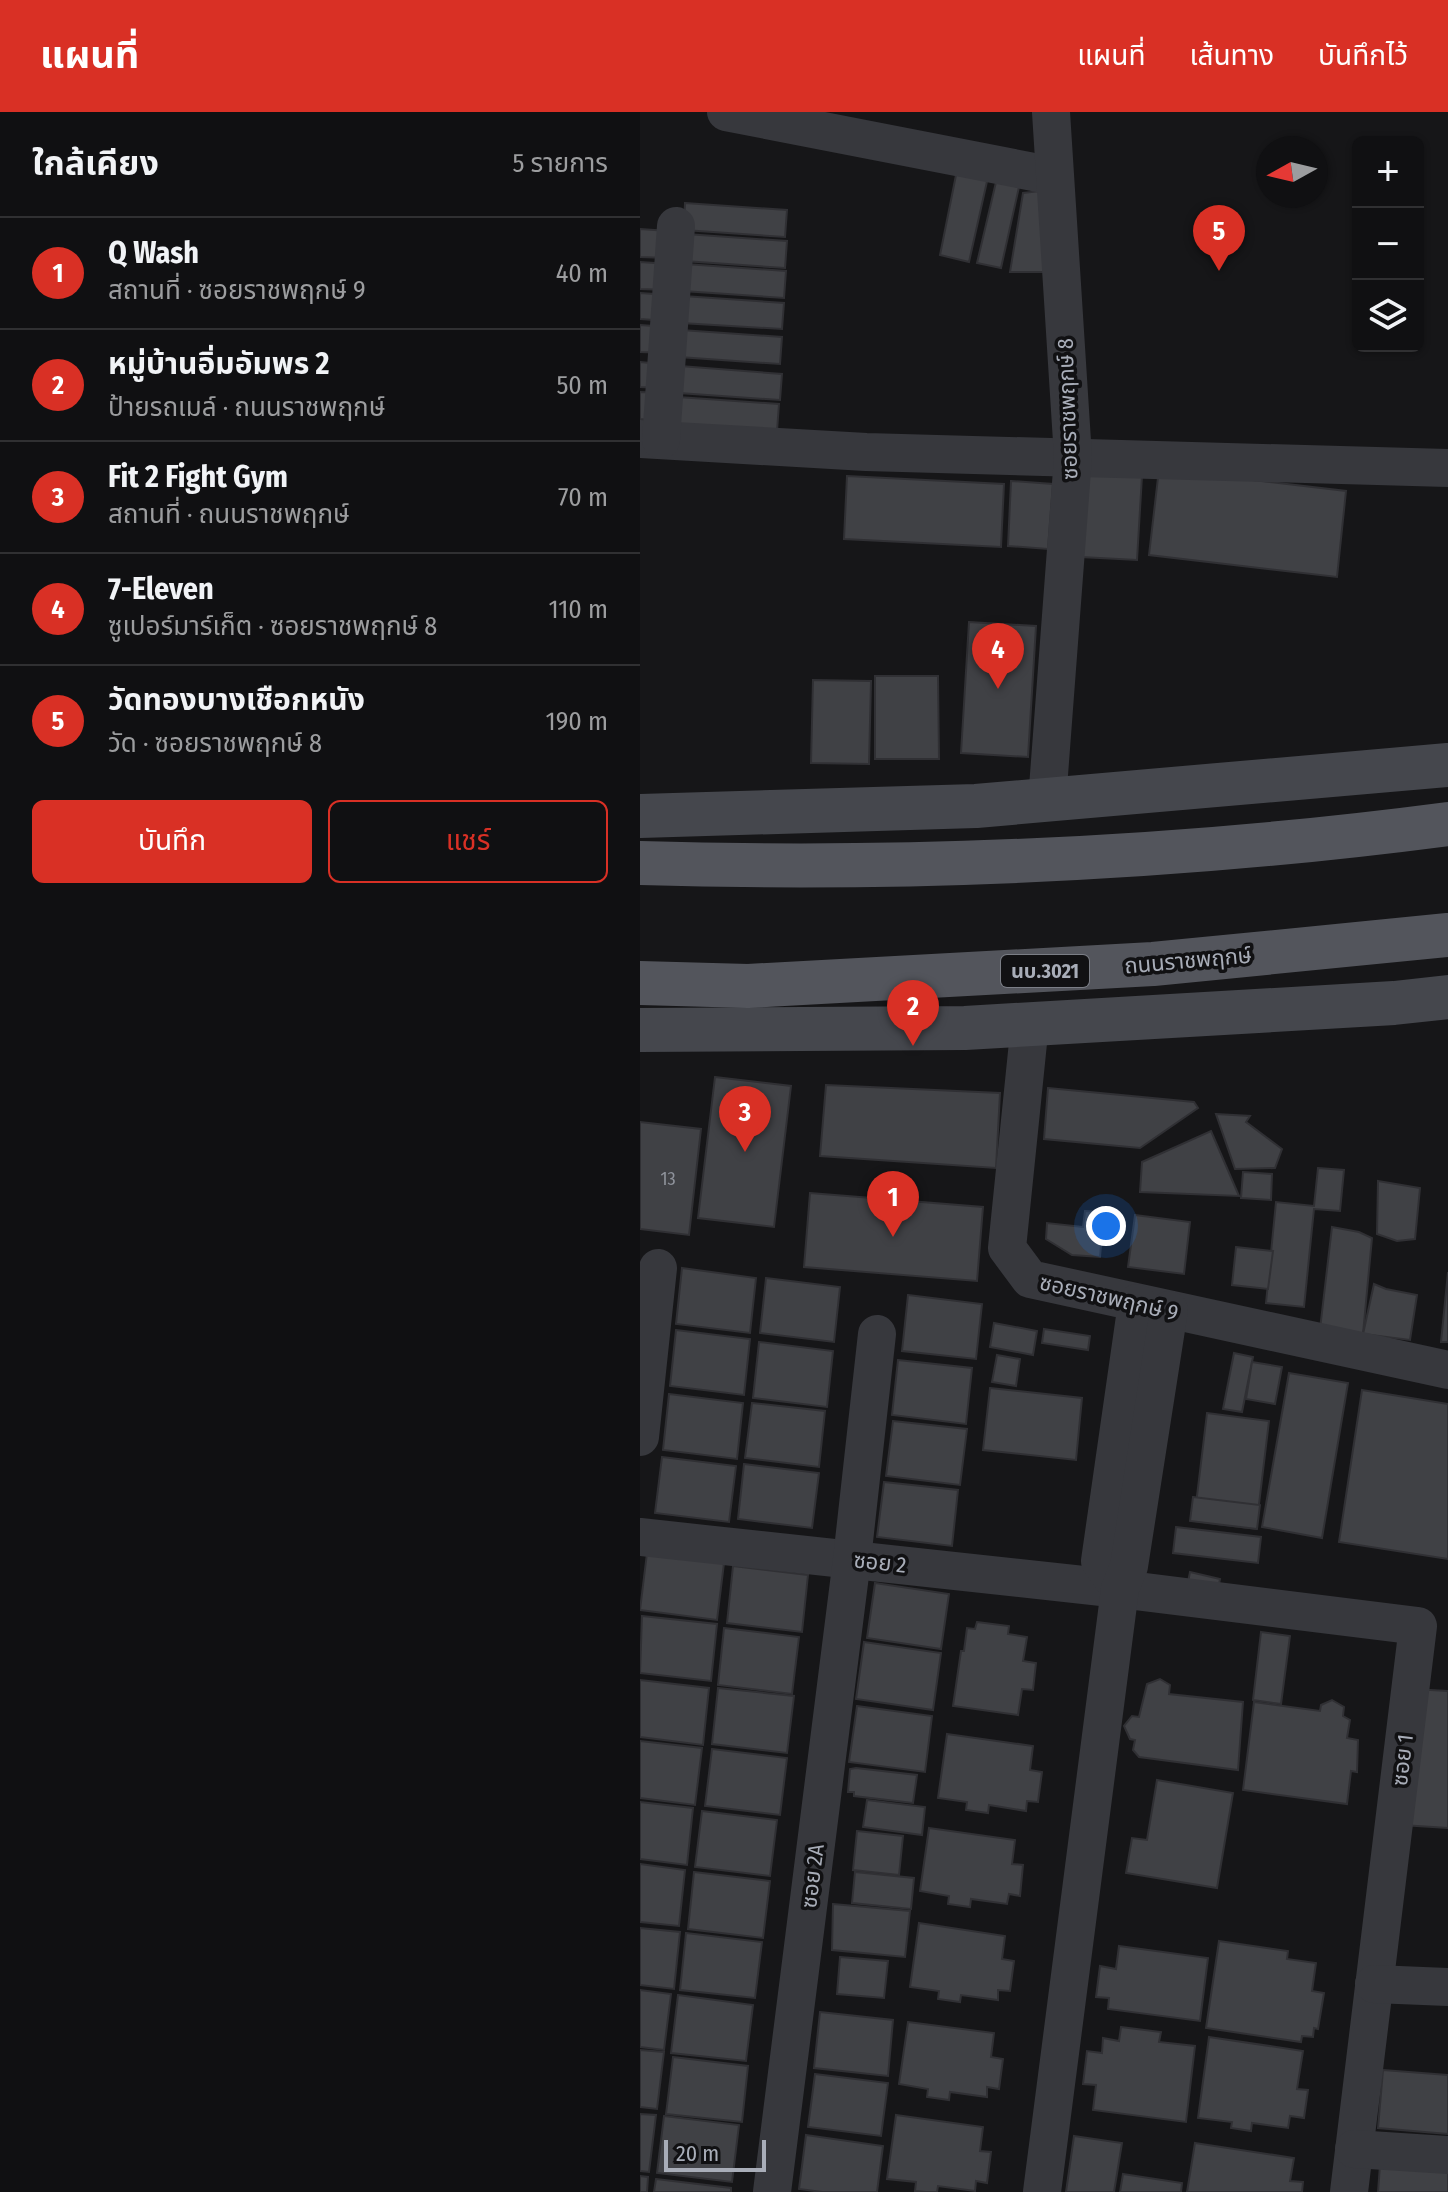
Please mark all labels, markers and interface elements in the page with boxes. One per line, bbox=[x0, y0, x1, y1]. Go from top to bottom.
text: แผนที่ bbox=[40, 32, 139, 78]
text: แผนที่ bbox=[1077, 39, 1145, 72]
text: เส้นทาง bbox=[1189, 39, 1274, 72]
text: บันทึกไว้ bbox=[1318, 39, 1408, 72]
north arrow bbox=[1256, 136, 1328, 208]
map controls bbox=[1352, 136, 1424, 352]
button: + bbox=[1352, 136, 1424, 208]
text: ใกล้เคียง bbox=[32, 143, 159, 184]
text: 5 รายการ bbox=[512, 148, 608, 179]
pin: 5 bbox=[1193, 205, 1245, 271]
button: − bbox=[1352, 208, 1424, 280]
text: Q Wash bbox=[108, 235, 199, 271]
text: 1 bbox=[53, 258, 64, 289]
text: 40 m bbox=[556, 258, 608, 289]
text: สถานที่ · ซอยราชพฤกษ์ 9 bbox=[108, 275, 366, 306]
button: layers bbox=[1352, 280, 1424, 352]
street label: ซอยราชพฤกษ์ 8 bbox=[1052, 338, 1083, 480]
text: หมู่บ้านอิ่มอัมพร 2 bbox=[108, 346, 329, 382]
text: 2 bbox=[52, 370, 64, 401]
text: 50 m bbox=[556, 370, 608, 401]
text: ป้ายรถเมล์ · ถนนราชพฤกษ์ bbox=[108, 392, 385, 423]
text: Fit 2 Fight Gym bbox=[108, 459, 288, 495]
text: 3 bbox=[52, 482, 64, 513]
text: 70 m bbox=[558, 482, 608, 513]
text: สถานที่ · ถนนราชพฤกษ์ bbox=[108, 499, 350, 530]
text: 7-Eleven bbox=[108, 571, 214, 607]
text: 4 bbox=[51, 594, 65, 625]
text: 110 m bbox=[548, 594, 608, 625]
text: ซูเปอร์มาร์เก็ต · ซอยราชพฤกษ์ 8 bbox=[108, 611, 437, 642]
pin: 4 bbox=[972, 623, 1024, 689]
text: วัดทองบางเชือกหนัง bbox=[108, 682, 365, 718]
text: 5 bbox=[52, 706, 64, 737]
text: 190 m bbox=[546, 706, 608, 737]
text: วัด · ซอยราชพฤกษ์ 8 bbox=[108, 728, 322, 759]
button: บันทึก bbox=[32, 800, 312, 883]
button: แชร์ bbox=[328, 800, 608, 883]
street label: ถนนราชพฤกษ์ bbox=[1123, 941, 1253, 980]
road number: นบ.3021 bbox=[1001, 955, 1089, 987]
pin: 2 bbox=[887, 980, 939, 1046]
pin: 3 bbox=[719, 1086, 771, 1152]
house number: 13 bbox=[660, 1168, 676, 1190]
pin: 1 bbox=[867, 1171, 919, 1237]
your location bbox=[1086, 1206, 1126, 1246]
street label: ซอยราชพฤกษ์ 9 bbox=[1037, 1268, 1181, 1327]
street label: ซอย 2 bbox=[852, 1546, 908, 1579]
street label: ซอย 1 bbox=[1386, 1733, 1419, 1787]
street label: ซอย 2A bbox=[795, 1842, 830, 1910]
scale bar bbox=[664, 2136, 766, 2172]
text: 20 m bbox=[676, 2140, 719, 2167]

